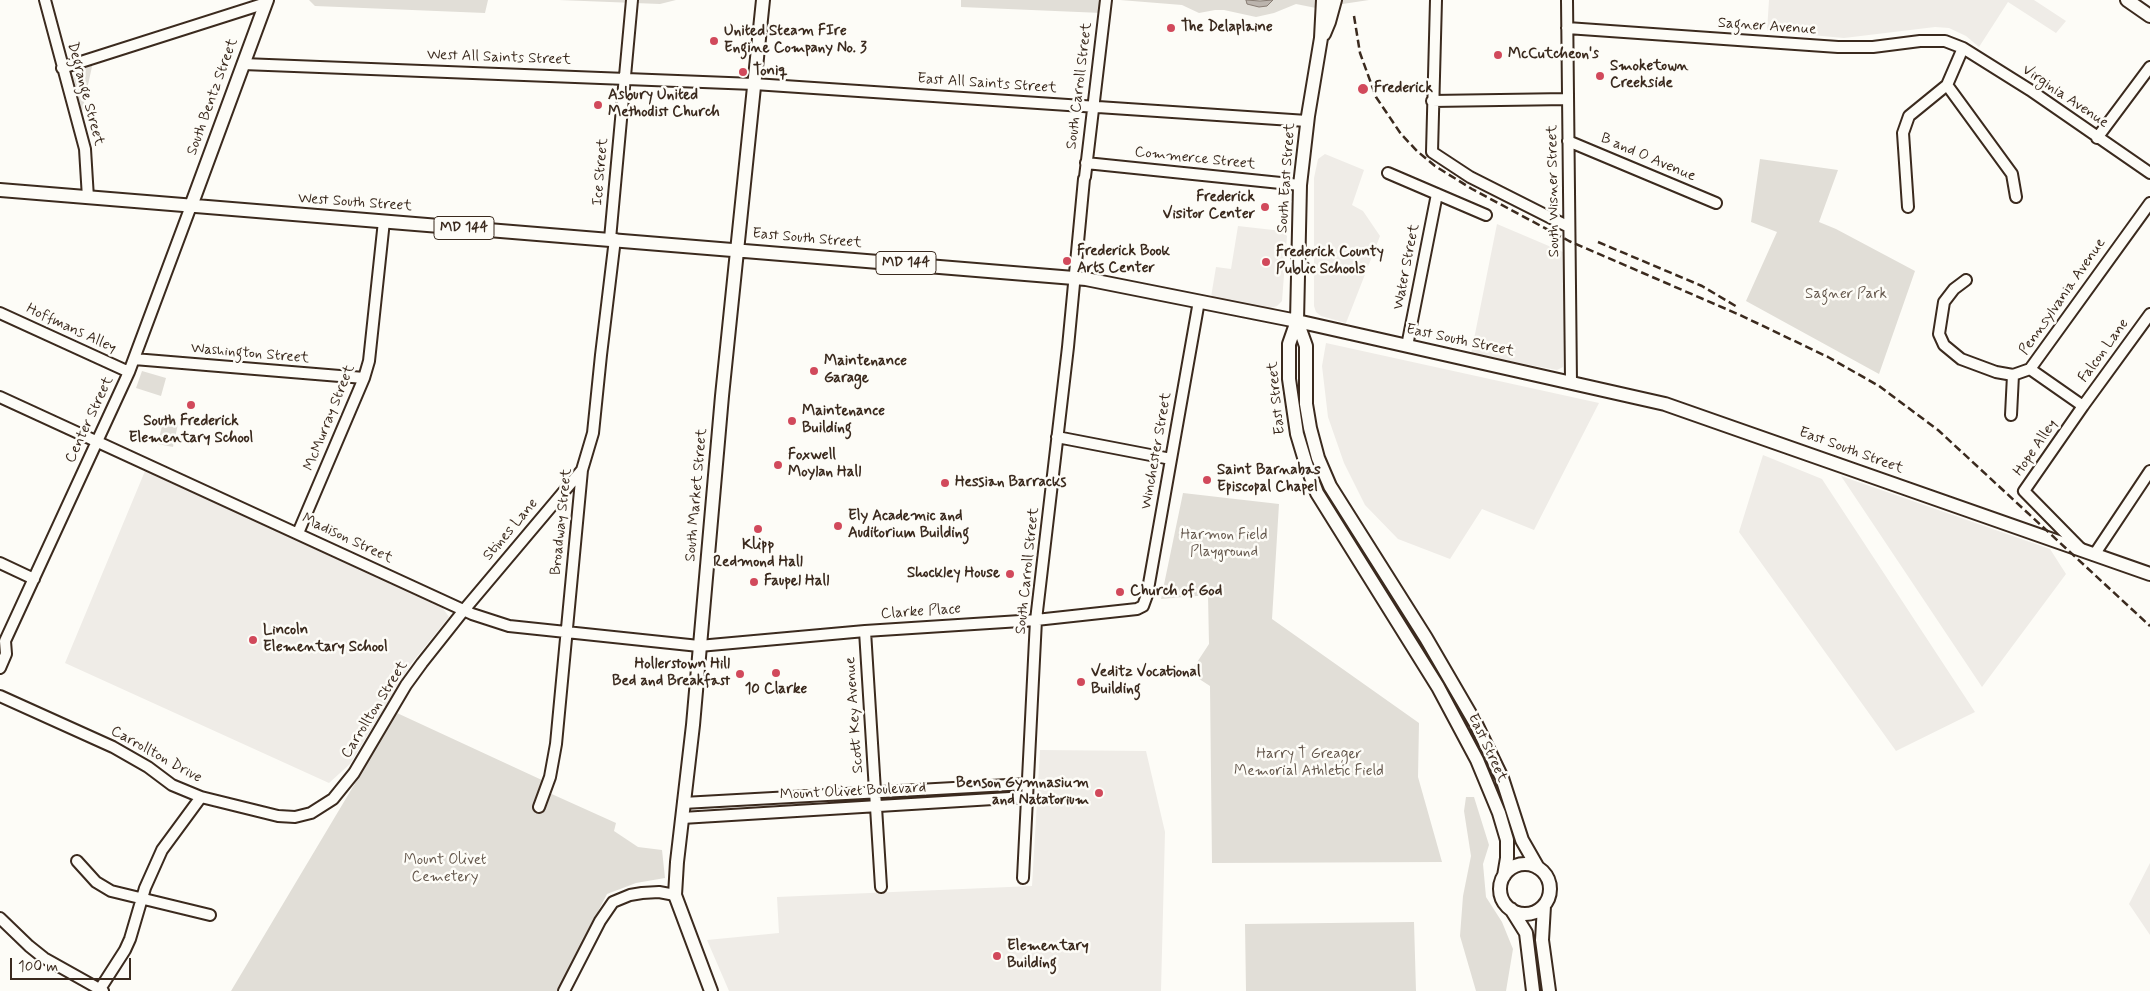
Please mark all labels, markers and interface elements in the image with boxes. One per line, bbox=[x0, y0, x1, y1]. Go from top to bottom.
street label: Sagner Avenue bbox=[1717, 15, 1817, 39]
place label: The Delaplaine bbox=[1181, 19, 1273, 37]
street label: South Carroll Street bbox=[1063, 22, 1097, 150]
marker: The Delaplaine bbox=[1165, 22, 1177, 34]
place label: United Steam FIre Engine Company No. 3 bbox=[724, 23, 867, 58]
marker: United Steam FIre Engine Company No. 3 bbox=[708, 35, 720, 47]
street label: South Bentz Street bbox=[183, 36, 243, 158]
street label: Degrange Street bbox=[63, 40, 107, 148]
street label: West All Saints Street bbox=[427, 46, 571, 70]
place label: McCutcheon's bbox=[1508, 46, 1599, 64]
marker: McCutcheon's bbox=[1492, 49, 1504, 61]
place label: Smoketown Creekside bbox=[1610, 58, 1689, 93]
street label: Virginia Avenue bbox=[2018, 61, 2112, 133]
place label: Toniq bbox=[753, 63, 788, 81]
marker: Toniq bbox=[737, 66, 749, 78]
street label: East All Saints Street bbox=[917, 70, 1057, 98]
marker: Smoketown Creekside bbox=[1594, 70, 1606, 82]
place label: Frederick bbox=[1374, 80, 1433, 98]
marker: Frederick bbox=[1356, 82, 1370, 96]
place label: Asbury United Methodist Church bbox=[608, 87, 720, 122]
marker: Asbury United Methodist Church bbox=[592, 99, 604, 111]
street label: South East Street bbox=[1274, 122, 1300, 234]
street label: South Wisner Street bbox=[1544, 125, 1564, 257]
street label: B and O Avenue bbox=[1598, 130, 1698, 186]
street label: Ice Street bbox=[589, 137, 613, 207]
street label: Commerce Street bbox=[1134, 144, 1256, 174]
place label: Frederick Visitor Center bbox=[1163, 189, 1255, 224]
street label: West South Street bbox=[297, 190, 413, 216]
marker: Frederick Visitor Center bbox=[1259, 201, 1271, 213]
road number: MD 144 bbox=[434, 217, 494, 240]
street label: Water Street bbox=[1390, 223, 1424, 311]
street label: East South Street bbox=[751, 225, 863, 253]
street label: Pennsylvania Avenue bbox=[2016, 235, 2110, 359]
place label: Frederick Book Arts Center bbox=[1077, 243, 1170, 278]
place label: Frederick County Public Schools bbox=[1276, 244, 1384, 279]
road number: MD 144 bbox=[876, 252, 936, 274]
marker: Frederick Book Arts Center bbox=[1061, 255, 1073, 267]
marker: Frederick County Public Schools bbox=[1260, 256, 1272, 268]
park label: Sagner Park bbox=[1805, 286, 1887, 304]
street label: Hoffmans Alley bbox=[23, 300, 119, 358]
street label: Falcon Lane bbox=[2075, 316, 2133, 386]
street label: East South Street bbox=[1404, 321, 1516, 361]
street label: Washington Street bbox=[190, 340, 310, 368]
place label: Maintenance Garage bbox=[824, 353, 907, 388]
street label: East Street bbox=[1264, 361, 1290, 435]
street label: McMurray Street bbox=[301, 362, 359, 474]
marker: Maintenance Garage bbox=[808, 365, 820, 377]
street label: Center Street bbox=[62, 374, 118, 466]
street label: Winchester Street bbox=[1138, 391, 1176, 511]
marker: South Frederick Elementary School bbox=[185, 399, 197, 411]
place label: Maintenance Building bbox=[802, 403, 885, 438]
place label: South Frederick Elementary School bbox=[129, 413, 253, 448]
marker: Maintenance Building bbox=[786, 415, 798, 427]
street label: Hope Alley bbox=[2010, 416, 2062, 480]
street label: East South Street bbox=[1796, 424, 1906, 478]
street label: South Market Street bbox=[682, 428, 712, 562]
place label: Foxwell Moylan Hall bbox=[788, 447, 861, 482]
marker: Foxwell Moylan Hall bbox=[772, 459, 784, 471]
place label: Saint Barnabas Episcopal Chapel bbox=[1217, 462, 1321, 497]
street label: Broadway Street bbox=[547, 468, 577, 576]
place label: Hessian Barracks bbox=[955, 474, 1066, 492]
marker: Saint Barnabas Episcopal Chapel bbox=[1201, 474, 1213, 486]
marker: Hessian Barracks bbox=[939, 477, 951, 489]
street label: Stines Lane bbox=[480, 495, 542, 565]
street label: South Carroll Street bbox=[1012, 507, 1044, 635]
place label: Ely Academic and Auditorium Building bbox=[848, 508, 969, 543]
street label: Madison Street bbox=[299, 510, 395, 568]
marker: Ely Academic and Auditorium Building bbox=[832, 520, 844, 532]
marker: Klipp Redmond Hall bbox=[752, 523, 764, 535]
park label: Harmon Field Playground bbox=[1180, 527, 1268, 562]
place label: Klipp Redmond Hall bbox=[713, 537, 803, 572]
place label: Shockley House bbox=[907, 565, 1000, 583]
marker: Shockley House bbox=[1004, 568, 1016, 580]
place label: Faupel Hall bbox=[764, 573, 829, 591]
marker: Faupel Hall bbox=[748, 576, 760, 588]
place label: Church of God bbox=[1130, 583, 1222, 601]
marker: Church of God bbox=[1114, 586, 1126, 598]
street label: Clarke Place bbox=[880, 600, 962, 624]
place label: Lincoln Elementary School bbox=[263, 622, 388, 657]
marker: Lincoln Elementary School bbox=[247, 634, 259, 646]
place label: Hollerstown Hill Bed and Breakfast bbox=[612, 656, 730, 691]
street label: Scott Key Avenue bbox=[842, 656, 868, 774]
street label: Carrollton Street bbox=[338, 658, 412, 762]
place label: Veditz Vocational Building bbox=[1091, 664, 1201, 699]
marker: 10 Clarke bbox=[770, 667, 782, 679]
marker: Hollerstown Hill Bed and Breakfast bbox=[734, 668, 746, 680]
marker: Veditz Vocational Building bbox=[1075, 676, 1087, 688]
place label: 10 Clarke bbox=[745, 681, 807, 699]
street label: East Street bbox=[1463, 711, 1511, 785]
street label: Carrollton Drive bbox=[107, 723, 205, 787]
park label: Harry T Greager Memorial Athletic Field bbox=[1234, 746, 1384, 781]
place label: Benson Gymnasium and Natatorium bbox=[956, 775, 1089, 810]
street label: Mount Olivet Boulevard bbox=[779, 779, 927, 805]
marker: Benson Gymnasium and Natatorium bbox=[1093, 787, 1105, 799]
park label: Mount Olivet Cemetery bbox=[404, 852, 486, 887]
place label: Elementary Building bbox=[1007, 938, 1089, 973]
scale bar bbox=[12, 948, 134, 980]
marker: Elementary Building bbox=[991, 950, 1003, 962]
text: 100 m bbox=[18, 957, 58, 977]

